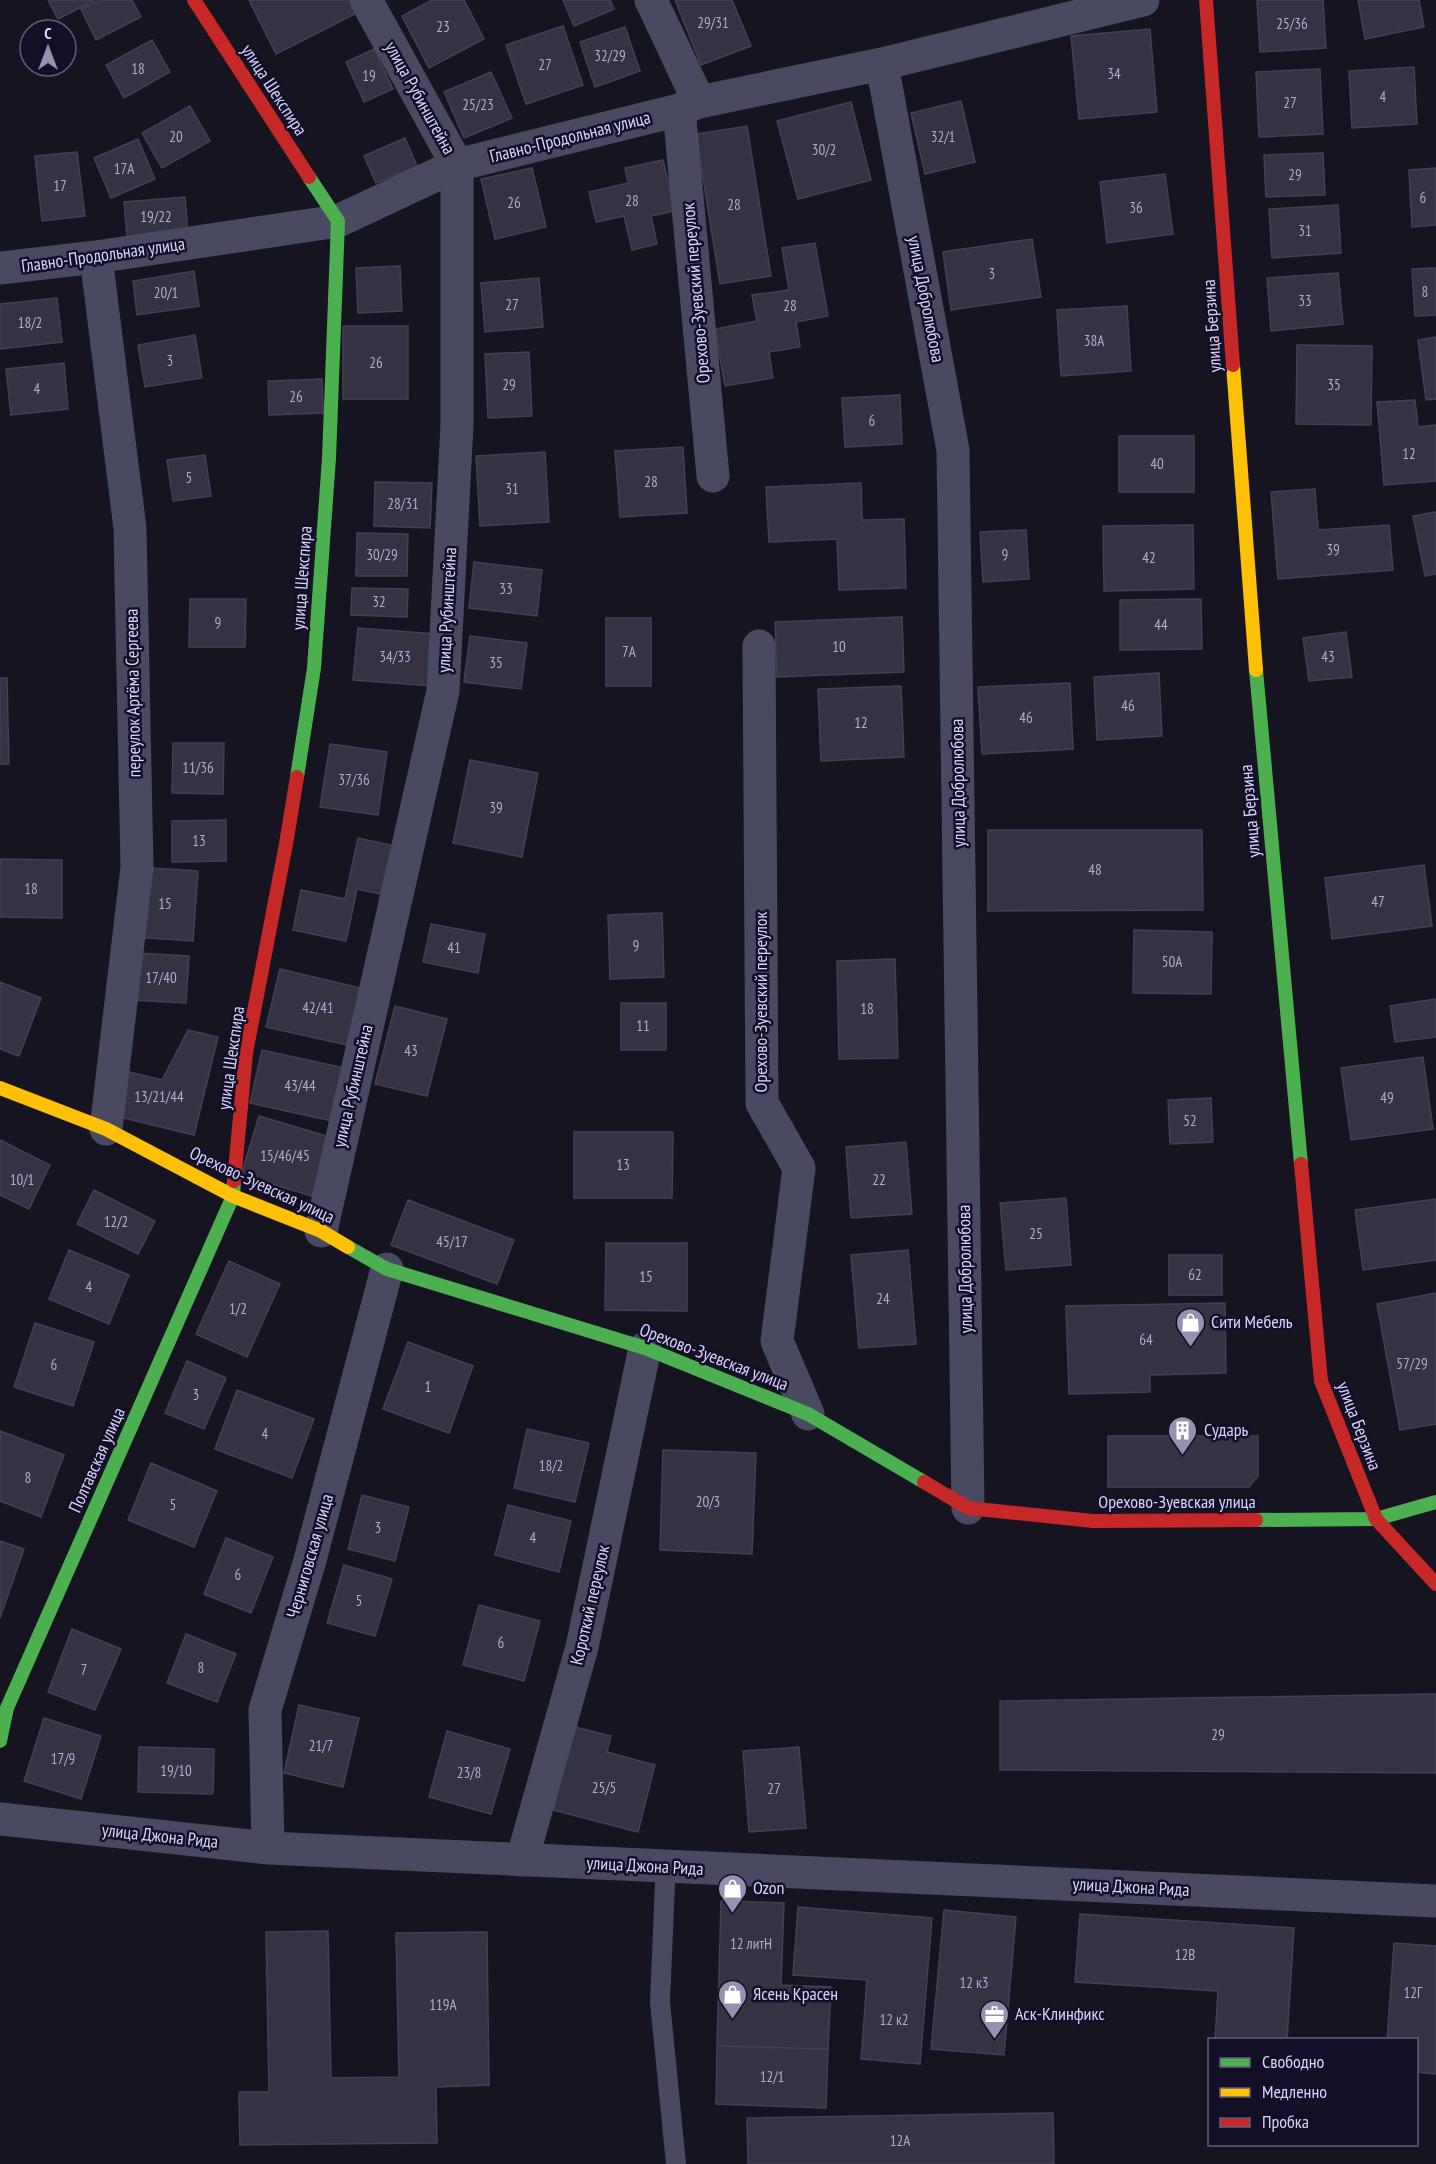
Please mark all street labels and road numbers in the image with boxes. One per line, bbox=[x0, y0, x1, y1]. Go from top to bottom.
street label: улица Рубинштейна bbox=[380, 37, 461, 158]
street label: улица Шекспира bbox=[236, 40, 313, 140]
street label: Главно-Продольная улица bbox=[487, 105, 653, 168]
street label: Орехово-Зуевский переулок bbox=[676, 202, 715, 384]
street label: Главно-Продольная улица bbox=[20, 232, 186, 277]
street label: улица Добролюбова bbox=[903, 233, 950, 364]
street label: улица Берзина bbox=[1197, 279, 1226, 373]
street label: улица Шекспира bbox=[286, 525, 317, 631]
street label: улица Рубинштейна bbox=[432, 547, 461, 673]
street label: переулок Артёма Сергеева bbox=[120, 608, 145, 778]
street label: улица Добролюбова bbox=[945, 718, 970, 848]
street label: улица Берзина bbox=[1234, 764, 1265, 858]
street label: Орехово-Зуевский переулок bbox=[749, 911, 772, 1093]
street label: улица Шекспира bbox=[212, 1005, 249, 1111]
street label: улица Рубинштейна bbox=[327, 1022, 378, 1150]
street label: Орехово-Зуевская улица bbox=[186, 1141, 338, 1228]
street label: улица Добролюбова bbox=[952, 1204, 977, 1334]
street label: Орехово-Зуевская улица bbox=[637, 1318, 792, 1395]
street label: улица Берзина bbox=[1332, 1378, 1387, 1473]
street label: Полтавская улица bbox=[63, 1404, 130, 1516]
street label: Орехово-Зуевская улица bbox=[1098, 1490, 1256, 1513]
street label: Черниговская улица bbox=[281, 1491, 338, 1621]
street label: Короткий переулок bbox=[565, 1543, 614, 1667]
street label: улица Джона Рида bbox=[101, 1818, 219, 1853]
street label: улица Джона Рида bbox=[586, 1851, 704, 1880]
street label: улица Джона Рида bbox=[1072, 1872, 1190, 1901]

